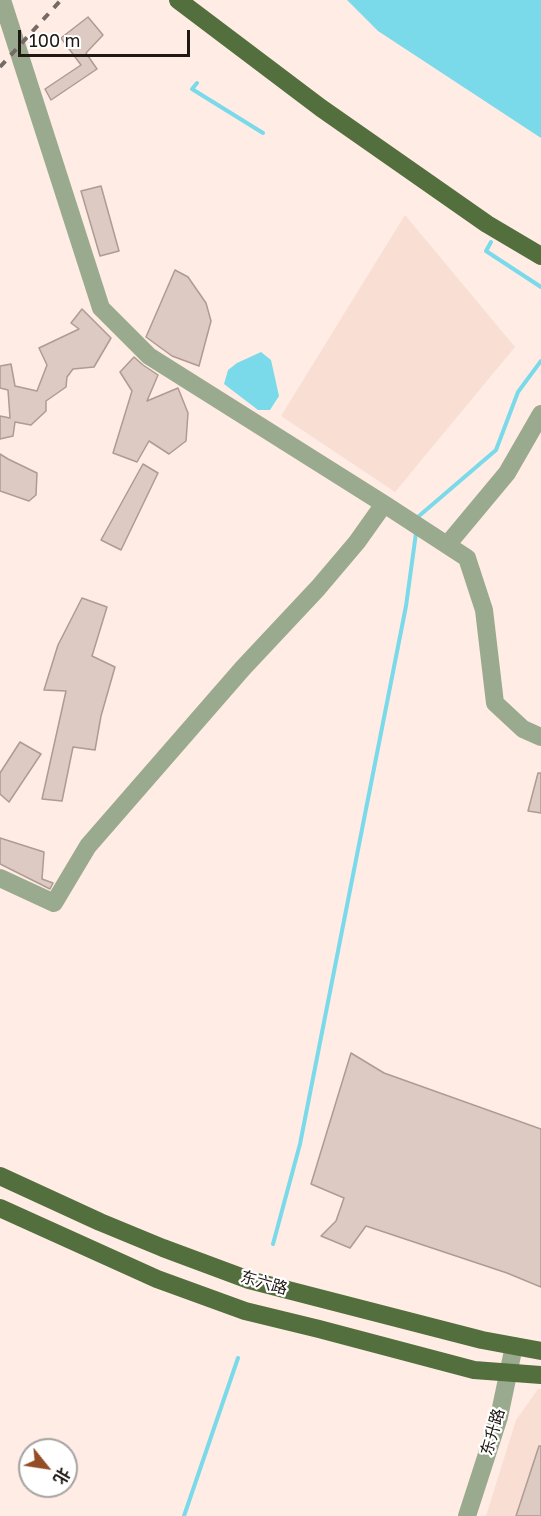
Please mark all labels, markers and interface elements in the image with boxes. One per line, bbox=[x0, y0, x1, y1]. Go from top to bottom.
scale bar bbox=[21, 18, 194, 56]
text: 100 m bbox=[29, 29, 80, 51]
street label: 东六路 bbox=[238, 1267, 290, 1299]
street label: 东升路 bbox=[477, 1406, 509, 1458]
north arrow bbox=[18, 1438, 78, 1498]
text: 北 bbox=[49, 1464, 75, 1488]

